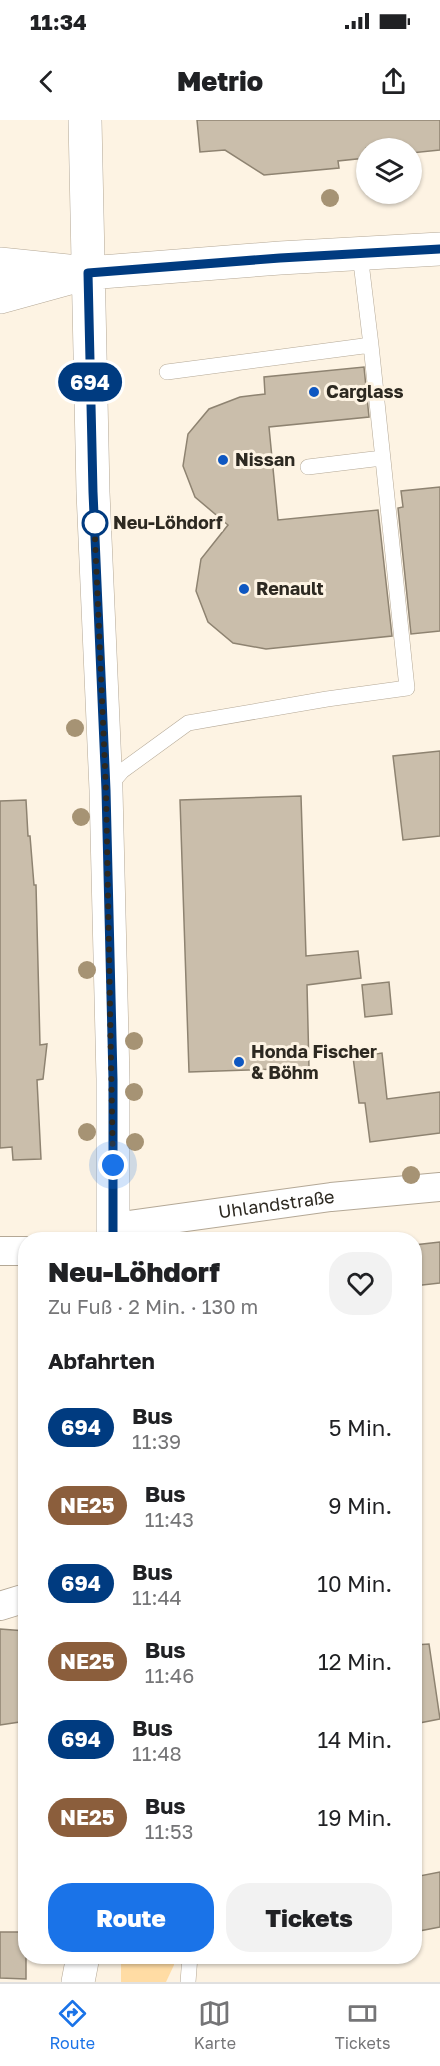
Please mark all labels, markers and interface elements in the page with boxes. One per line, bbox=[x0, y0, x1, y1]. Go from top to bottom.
text: 11:34 bbox=[30, 8, 87, 35]
icon: back bbox=[30, 65, 63, 98]
text: Metrio bbox=[177, 65, 263, 97]
icon: share bbox=[377, 65, 410, 98]
map controls bbox=[356, 138, 422, 204]
button: layers bbox=[356, 138, 422, 204]
line badge: 694 bbox=[56, 362, 124, 402]
text: 694 bbox=[70, 369, 110, 395]
place label: Carglass bbox=[326, 380, 404, 402]
marker: Carglass bbox=[307, 385, 321, 399]
place label: Nissan bbox=[235, 448, 295, 470]
marker: Nissan bbox=[216, 453, 230, 467]
marker: Neu-Löhdorf bbox=[82, 510, 108, 536]
place label: Neu-Löhdorf bbox=[113, 511, 223, 533]
place label: Renault bbox=[256, 577, 324, 599]
marker: Renault bbox=[237, 582, 251, 596]
place label: Honda Fischer & Böhm bbox=[251, 1040, 377, 1083]
marker: Honda Fischer & Böhm bbox=[232, 1055, 246, 1069]
your location bbox=[98, 1150, 128, 1180]
street label: Uhlandstraße bbox=[217, 1185, 336, 1222]
button: heart bbox=[329, 1252, 392, 1315]
text: Neu-Löhdorf bbox=[48, 1255, 220, 1288]
text: Zu Fuß · 2 Min. · 130 m bbox=[48, 1294, 258, 1318]
text: Abfahrten bbox=[48, 1347, 155, 1374]
text: Bus bbox=[132, 1402, 173, 1429]
text: 694 bbox=[61, 1414, 101, 1440]
text: 5 Min. bbox=[329, 1414, 392, 1441]
text: 11:39 bbox=[132, 1429, 181, 1453]
text: Bus bbox=[145, 1480, 186, 1507]
text: NE25 bbox=[60, 1492, 115, 1518]
text: 9 Min. bbox=[328, 1492, 392, 1519]
text: 11:43 bbox=[145, 1507, 194, 1531]
text: Bus bbox=[132, 1558, 173, 1585]
text: 694 bbox=[61, 1570, 101, 1596]
text: 10 Min. bbox=[317, 1570, 392, 1597]
text: 11:44 bbox=[132, 1585, 182, 1609]
text: Bus bbox=[145, 1636, 186, 1663]
text: NE25 bbox=[60, 1648, 115, 1674]
text: 12 Min. bbox=[318, 1648, 392, 1675]
text: 11:46 bbox=[145, 1663, 194, 1687]
text: Bus bbox=[132, 1714, 173, 1741]
text: 694 bbox=[61, 1726, 101, 1752]
text: 14 Min. bbox=[317, 1726, 392, 1753]
text: 11:48 bbox=[132, 1741, 182, 1765]
text: Bus bbox=[145, 1792, 186, 1819]
text: NE25 bbox=[60, 1804, 115, 1830]
text: 19 Min. bbox=[318, 1804, 392, 1831]
text: 11:53 bbox=[145, 1819, 193, 1843]
button: Route bbox=[48, 1883, 214, 1952]
button: Tickets bbox=[226, 1883, 392, 1952]
tab: Route bbox=[49, 1997, 95, 2053]
tab: Karte bbox=[194, 1997, 236, 2053]
tab: Tickets bbox=[335, 1997, 391, 2053]

